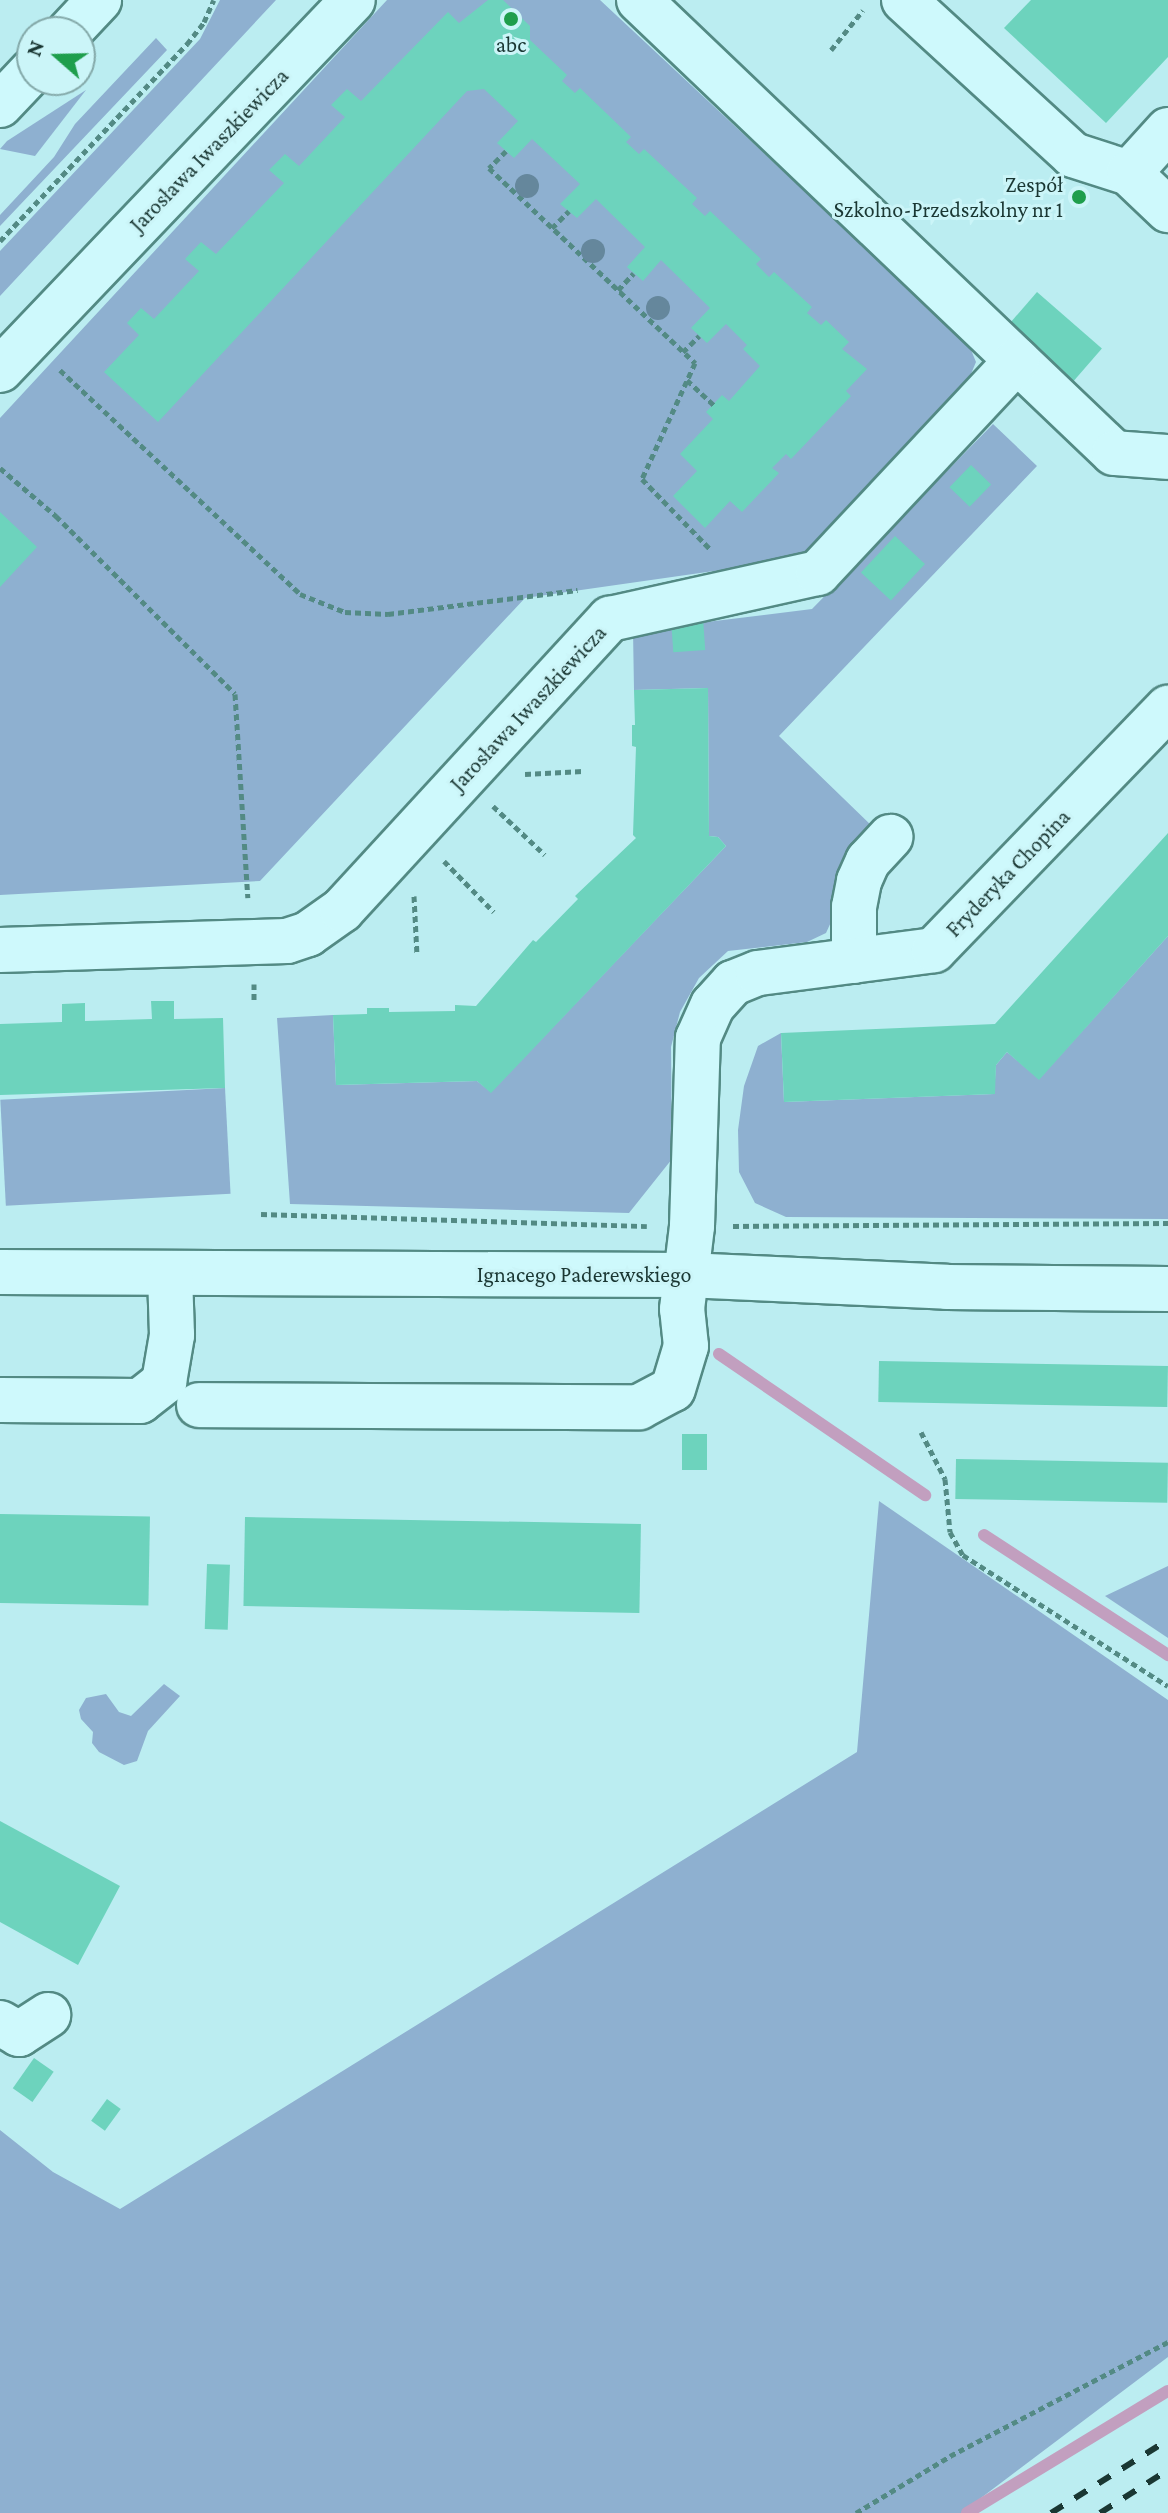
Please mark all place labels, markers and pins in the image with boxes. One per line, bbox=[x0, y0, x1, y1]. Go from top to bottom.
marker: abc bbox=[502, 10, 520, 28]
place label: abc bbox=[496, 32, 526, 58]
place label: Zespół Szkolno-Przedszkolny nr 1 bbox=[834, 171, 1063, 222]
marker: Zespół Szkolno-Przedszkolny nr 1 bbox=[1070, 188, 1088, 206]

